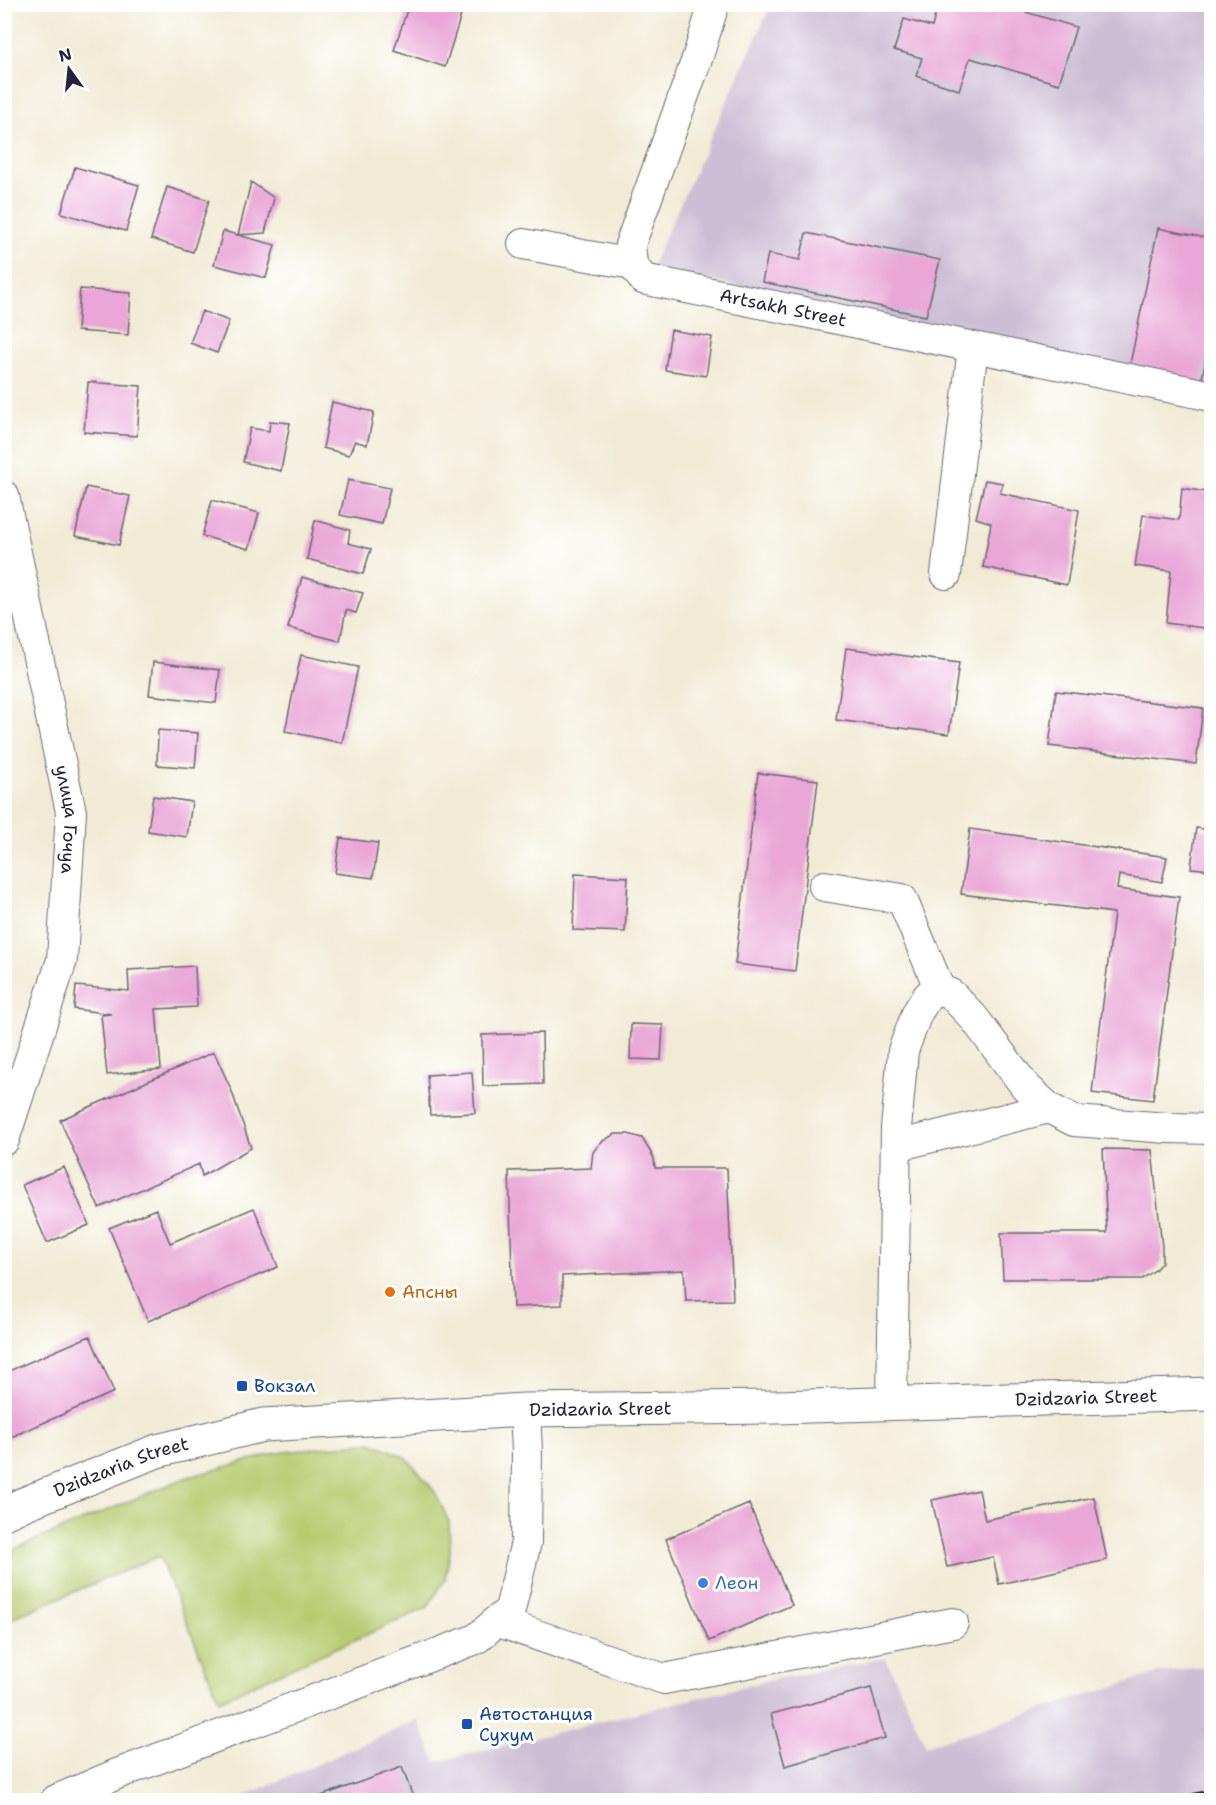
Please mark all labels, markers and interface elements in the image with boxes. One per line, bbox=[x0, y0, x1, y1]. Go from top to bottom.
north arrow bbox=[39, 39, 99, 99]
text: N bbox=[56, 43, 74, 67]
street label: Artsakh Street bbox=[718, 283, 849, 333]
street label: улица Гочуа bbox=[49, 763, 83, 874]
place label: Апсны bbox=[402, 1280, 458, 1304]
marker: Апсны bbox=[383, 1285, 397, 1299]
place label: Вокзал bbox=[254, 1374, 315, 1398]
marker: Вокзал bbox=[235, 1379, 249, 1393]
street label: Dzidzaria Street bbox=[1015, 1384, 1158, 1412]
street label: Dzidzaria Street bbox=[529, 1396, 672, 1422]
street label: Dzidzaria Street bbox=[50, 1432, 191, 1503]
place label: Леон bbox=[715, 1571, 758, 1595]
marker: Леон bbox=[696, 1576, 710, 1590]
place label: Автостанция Сухум bbox=[479, 1702, 593, 1747]
marker: Автостанция Сухум bbox=[460, 1717, 474, 1731]

